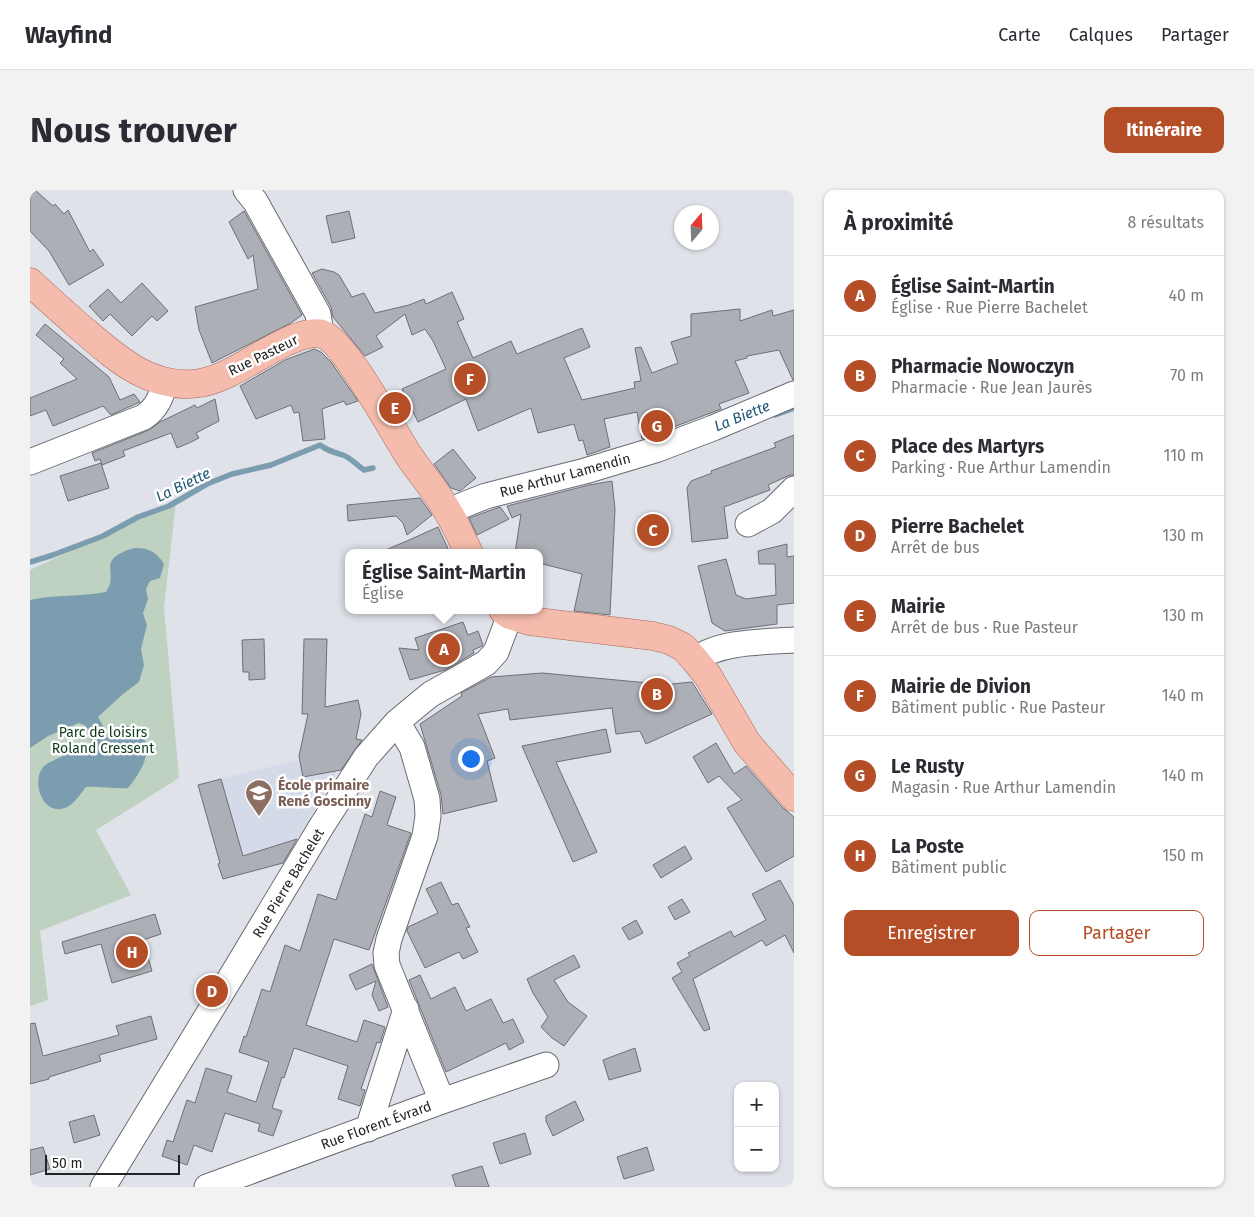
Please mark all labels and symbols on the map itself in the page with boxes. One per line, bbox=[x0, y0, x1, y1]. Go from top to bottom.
north arrow bbox=[674, 205, 719, 250]
street label: Rue Pasteur bbox=[226, 331, 301, 380]
pin: F bbox=[454, 360, 486, 398]
pin: E bbox=[379, 389, 411, 427]
water label: La Biette bbox=[712, 397, 773, 435]
pin: G bbox=[641, 407, 673, 445]
street label: Rue Arthur Lamendin bbox=[498, 450, 632, 501]
water label: La Biette bbox=[153, 464, 213, 506]
pin: C bbox=[637, 511, 669, 549]
pin: A bbox=[428, 630, 460, 668]
pin: B bbox=[641, 675, 673, 713]
park label: Parc de loisirs Roland Cressent bbox=[52, 724, 155, 757]
your location bbox=[458, 746, 484, 772]
place label: École primaire René Goscinny bbox=[278, 776, 372, 810]
school or university icon: École primaire René Goscinny bbox=[244, 778, 274, 817]
street label: Rue Pierre Bachelet bbox=[249, 825, 328, 941]
pin: H bbox=[116, 933, 148, 971]
pin: D bbox=[196, 972, 228, 1010]
street label: Rue Florent Évrard bbox=[318, 1097, 434, 1153]
scale bar bbox=[45, 1152, 180, 1175]

